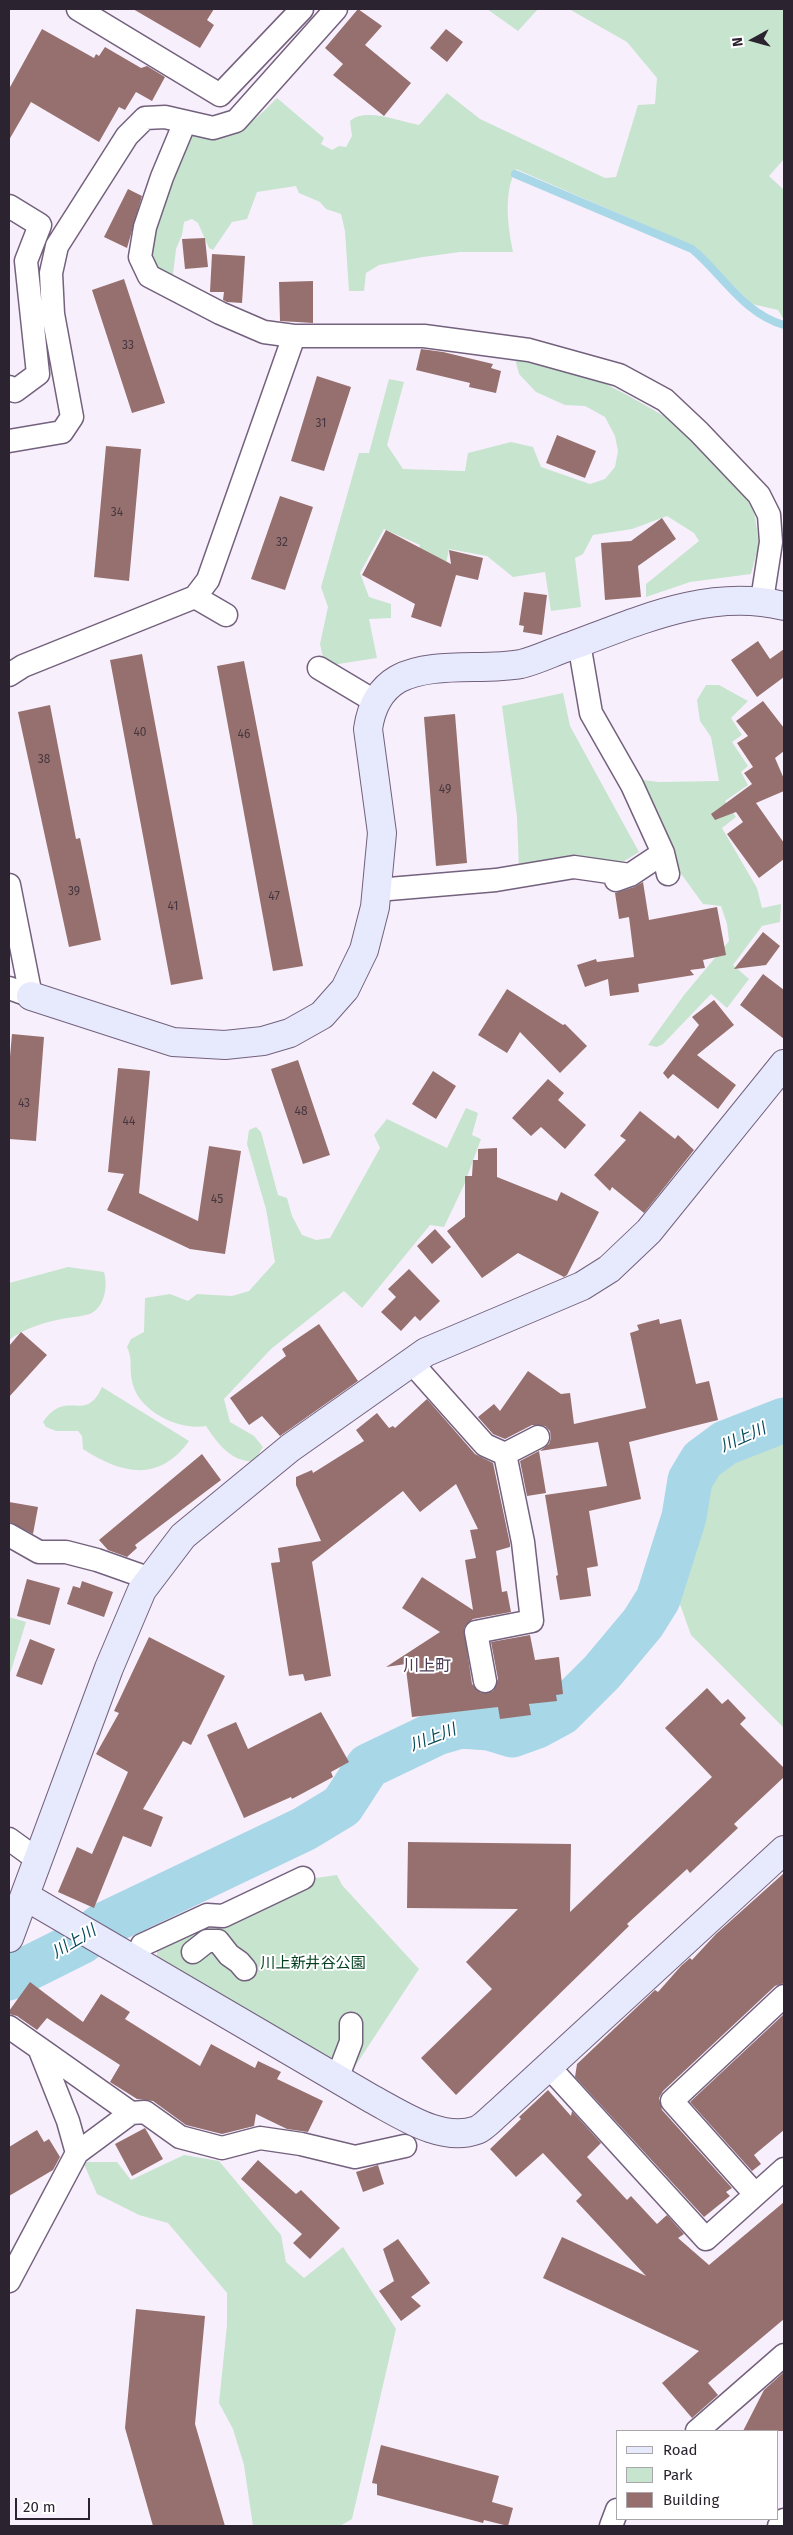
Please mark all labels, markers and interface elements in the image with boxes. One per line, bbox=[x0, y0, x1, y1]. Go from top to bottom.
north arrow bbox=[728, 15, 778, 65]
text: N bbox=[729, 36, 747, 48]
house number: 33 bbox=[122, 339, 134, 353]
house number: 31 bbox=[316, 417, 326, 431]
house number: 34 bbox=[111, 506, 123, 520]
house number: 32 bbox=[276, 536, 288, 550]
house number: 40 bbox=[133, 726, 147, 740]
house number: 46 bbox=[238, 728, 250, 742]
house number: 38 bbox=[38, 753, 50, 767]
house number: 49 bbox=[439, 783, 451, 797]
house number: 39 bbox=[68, 885, 80, 899]
house number: 47 bbox=[268, 890, 280, 904]
house number: 41 bbox=[168, 900, 178, 914]
house number: 43 bbox=[18, 1097, 30, 1111]
house number: 48 bbox=[295, 1105, 307, 1119]
house number: 44 bbox=[123, 1115, 135, 1129]
house number: 45 bbox=[211, 1193, 223, 1207]
water label: 川上川 bbox=[717, 1419, 769, 1457]
district label: 川上町 bbox=[403, 1657, 451, 1677]
water label: 川上川 bbox=[407, 1720, 459, 1756]
water label: 川上川 bbox=[48, 1921, 100, 1963]
park label: 川上新井谷公園 bbox=[261, 1955, 365, 1973]
legend bbox=[616, 2430, 778, 2520]
text: Road bbox=[663, 2441, 698, 2459]
text: Park bbox=[663, 2466, 693, 2484]
scale bar bbox=[18, 2488, 92, 2520]
text: Building bbox=[663, 2491, 719, 2509]
text: 20 m bbox=[23, 2498, 56, 2516]

